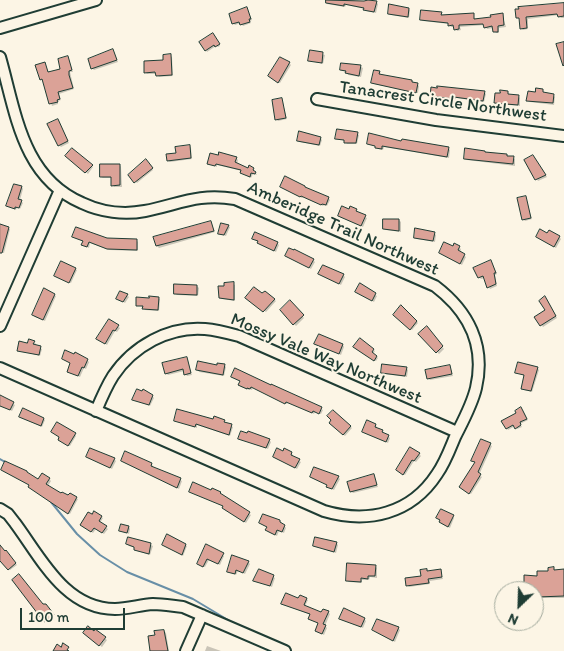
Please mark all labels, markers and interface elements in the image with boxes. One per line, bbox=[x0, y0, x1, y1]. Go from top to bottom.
street label: Tanacrest Circle Northwest bbox=[338, 77, 548, 127]
street label: Amberidge Trail Northwest bbox=[244, 177, 442, 281]
street label: Mossy Vale Way Northwest bbox=[227, 309, 425, 409]
north arrow bbox=[494, 581, 544, 631]
scale bar bbox=[22, 598, 128, 630]
text: 100 m bbox=[28, 608, 69, 626]
text: N bbox=[505, 610, 521, 629]

